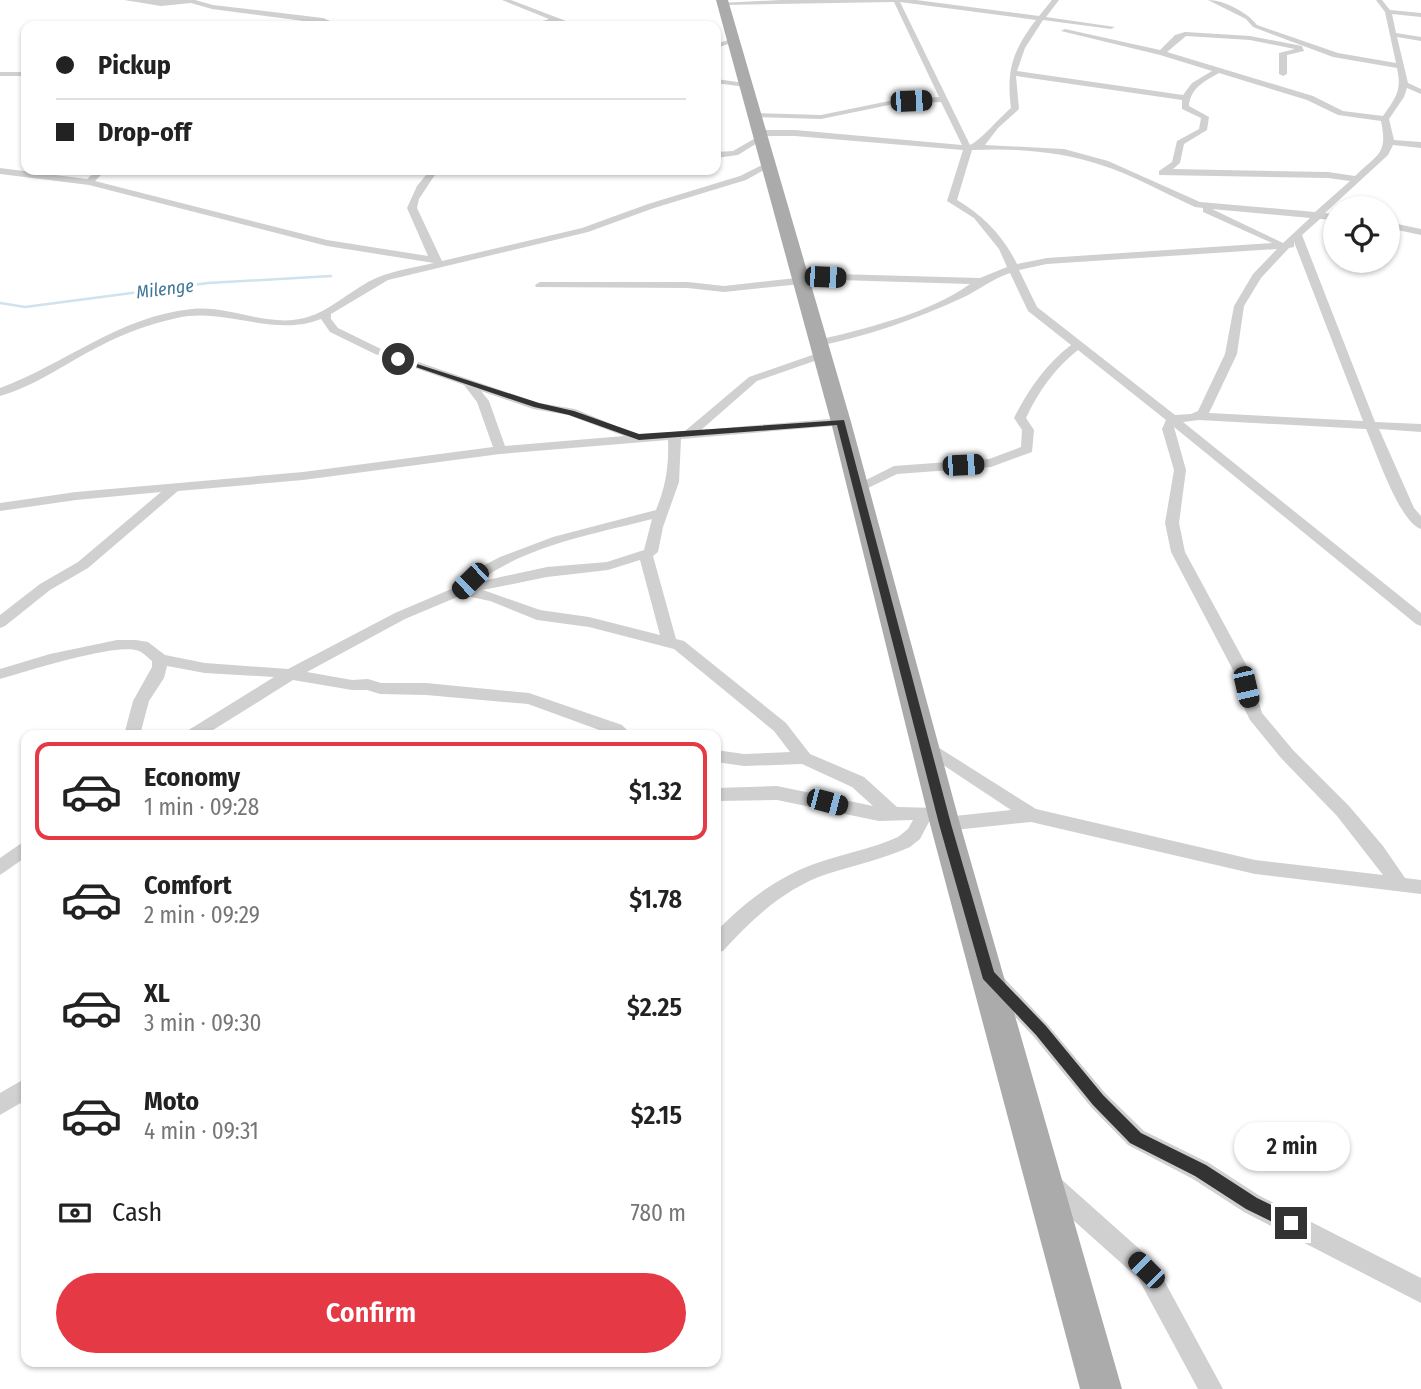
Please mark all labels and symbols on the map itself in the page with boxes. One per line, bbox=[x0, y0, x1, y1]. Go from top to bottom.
car bbox=[890, 90, 933, 112]
car bbox=[804, 266, 847, 288]
water label: Milenge bbox=[135, 275, 195, 303]
route start bbox=[382, 343, 414, 375]
car bbox=[942, 453, 985, 477]
car bbox=[448, 559, 493, 603]
car bbox=[1232, 664, 1261, 710]
car bbox=[804, 786, 851, 818]
callout: 2 min bbox=[1233, 1122, 1349, 1170]
route end bbox=[1275, 1207, 1307, 1239]
car bbox=[1124, 1248, 1169, 1292]

